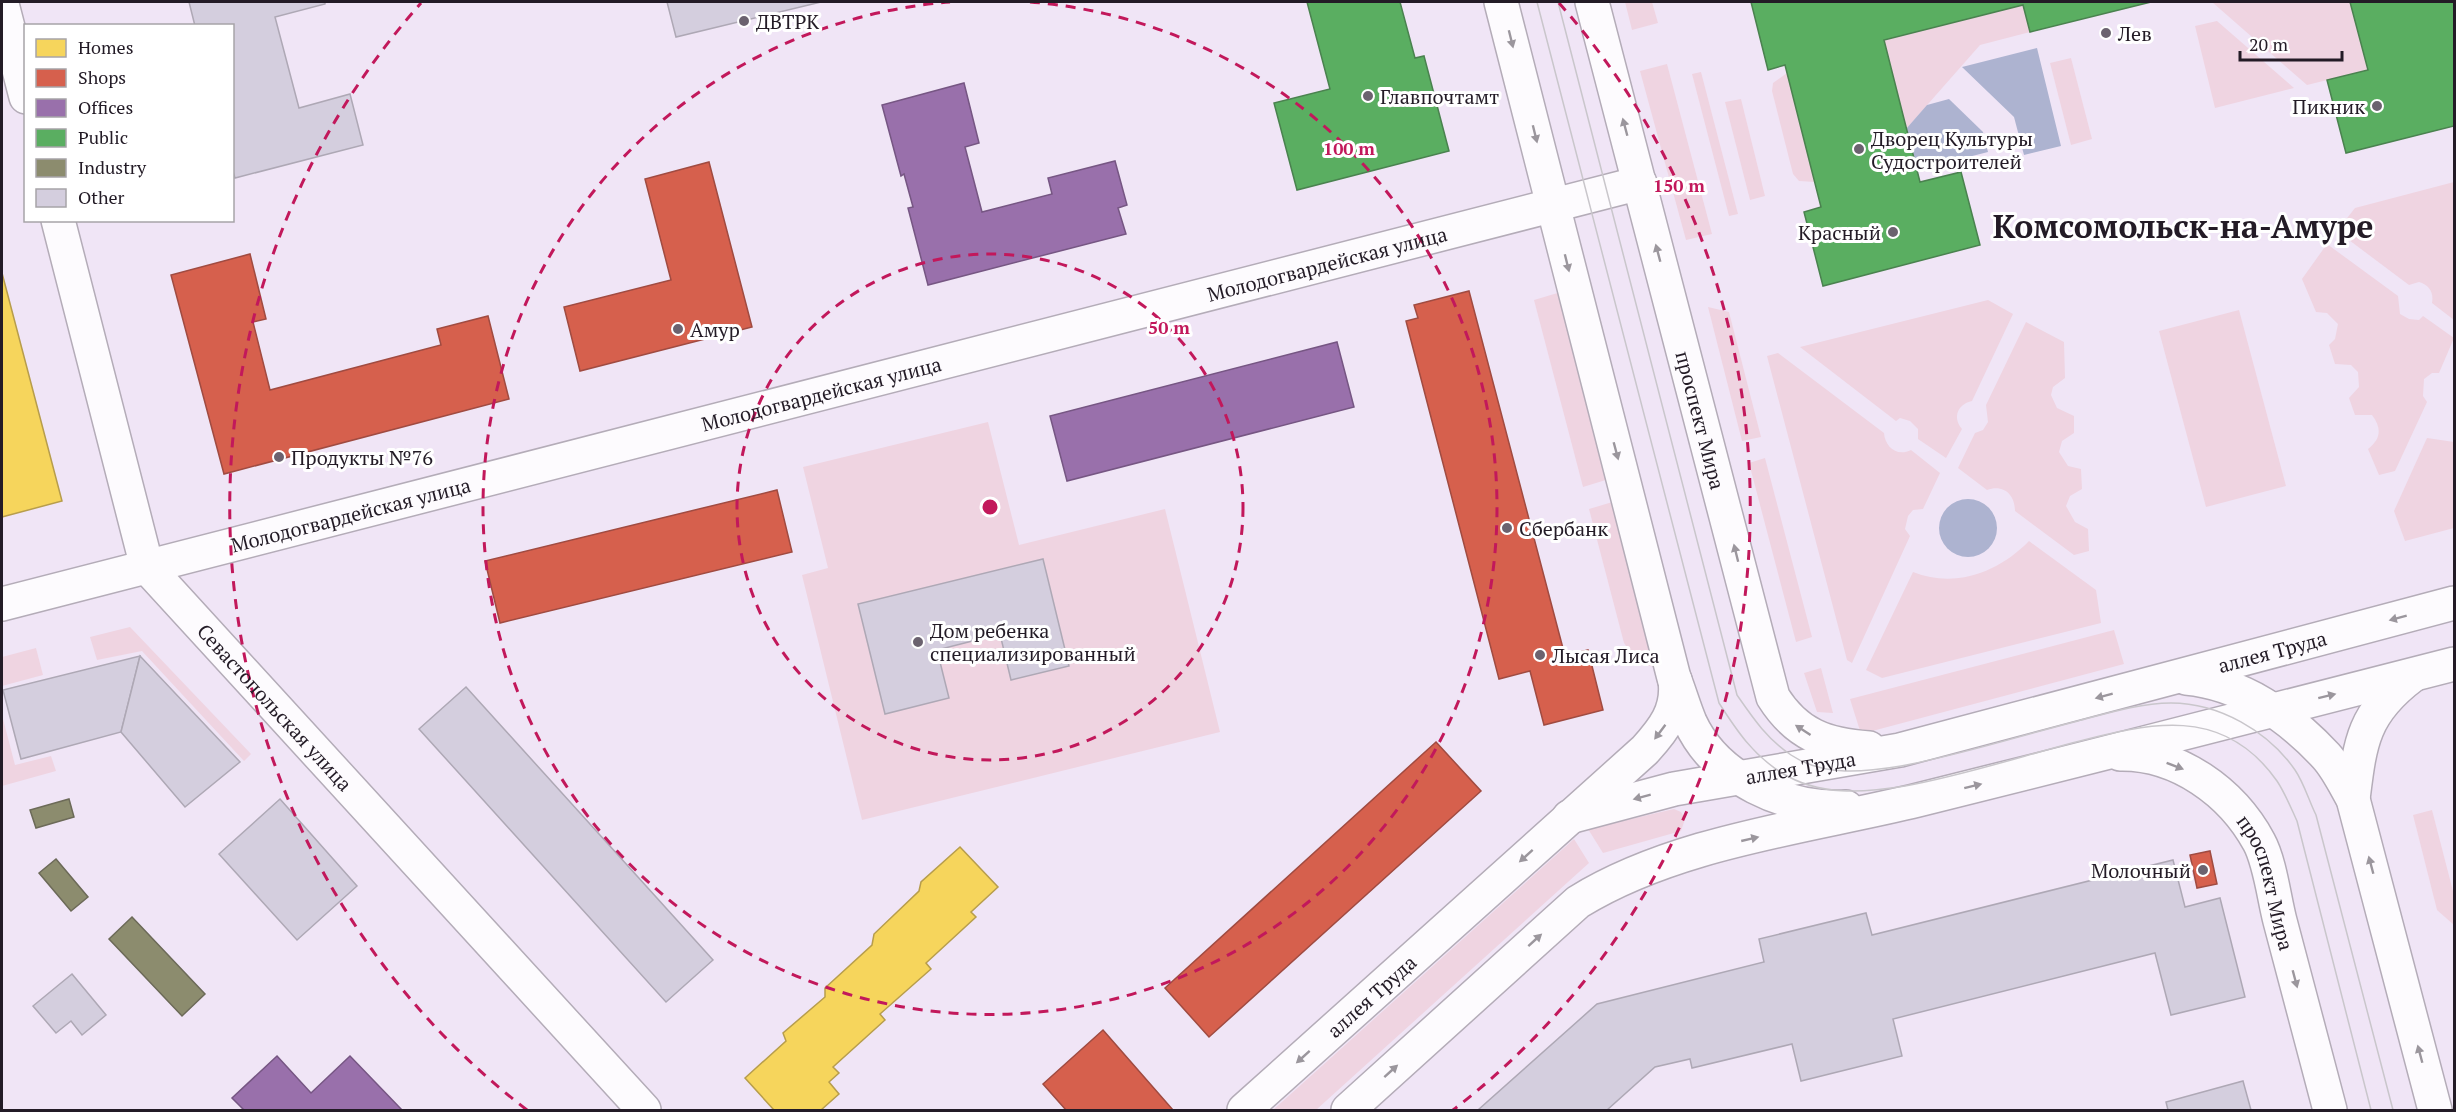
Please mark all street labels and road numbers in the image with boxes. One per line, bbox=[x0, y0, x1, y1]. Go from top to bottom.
street label: Молодогвардейская улица bbox=[1204, 220, 1450, 307]
street label: проспект Мира bbox=[1670, 348, 1732, 492]
street label: Молодогвардейская улица bbox=[699, 350, 944, 437]
street label: Молодогвардейская улица bbox=[228, 471, 474, 558]
street label: Севастопольская улица bbox=[192, 618, 359, 796]
street label: аллея Труда bbox=[2215, 624, 2329, 679]
street label: аллея Труда bbox=[1743, 744, 1858, 790]
street label: проспект Мира bbox=[2231, 808, 2301, 953]
street label: аллея Труда bbox=[1321, 949, 1422, 1043]

